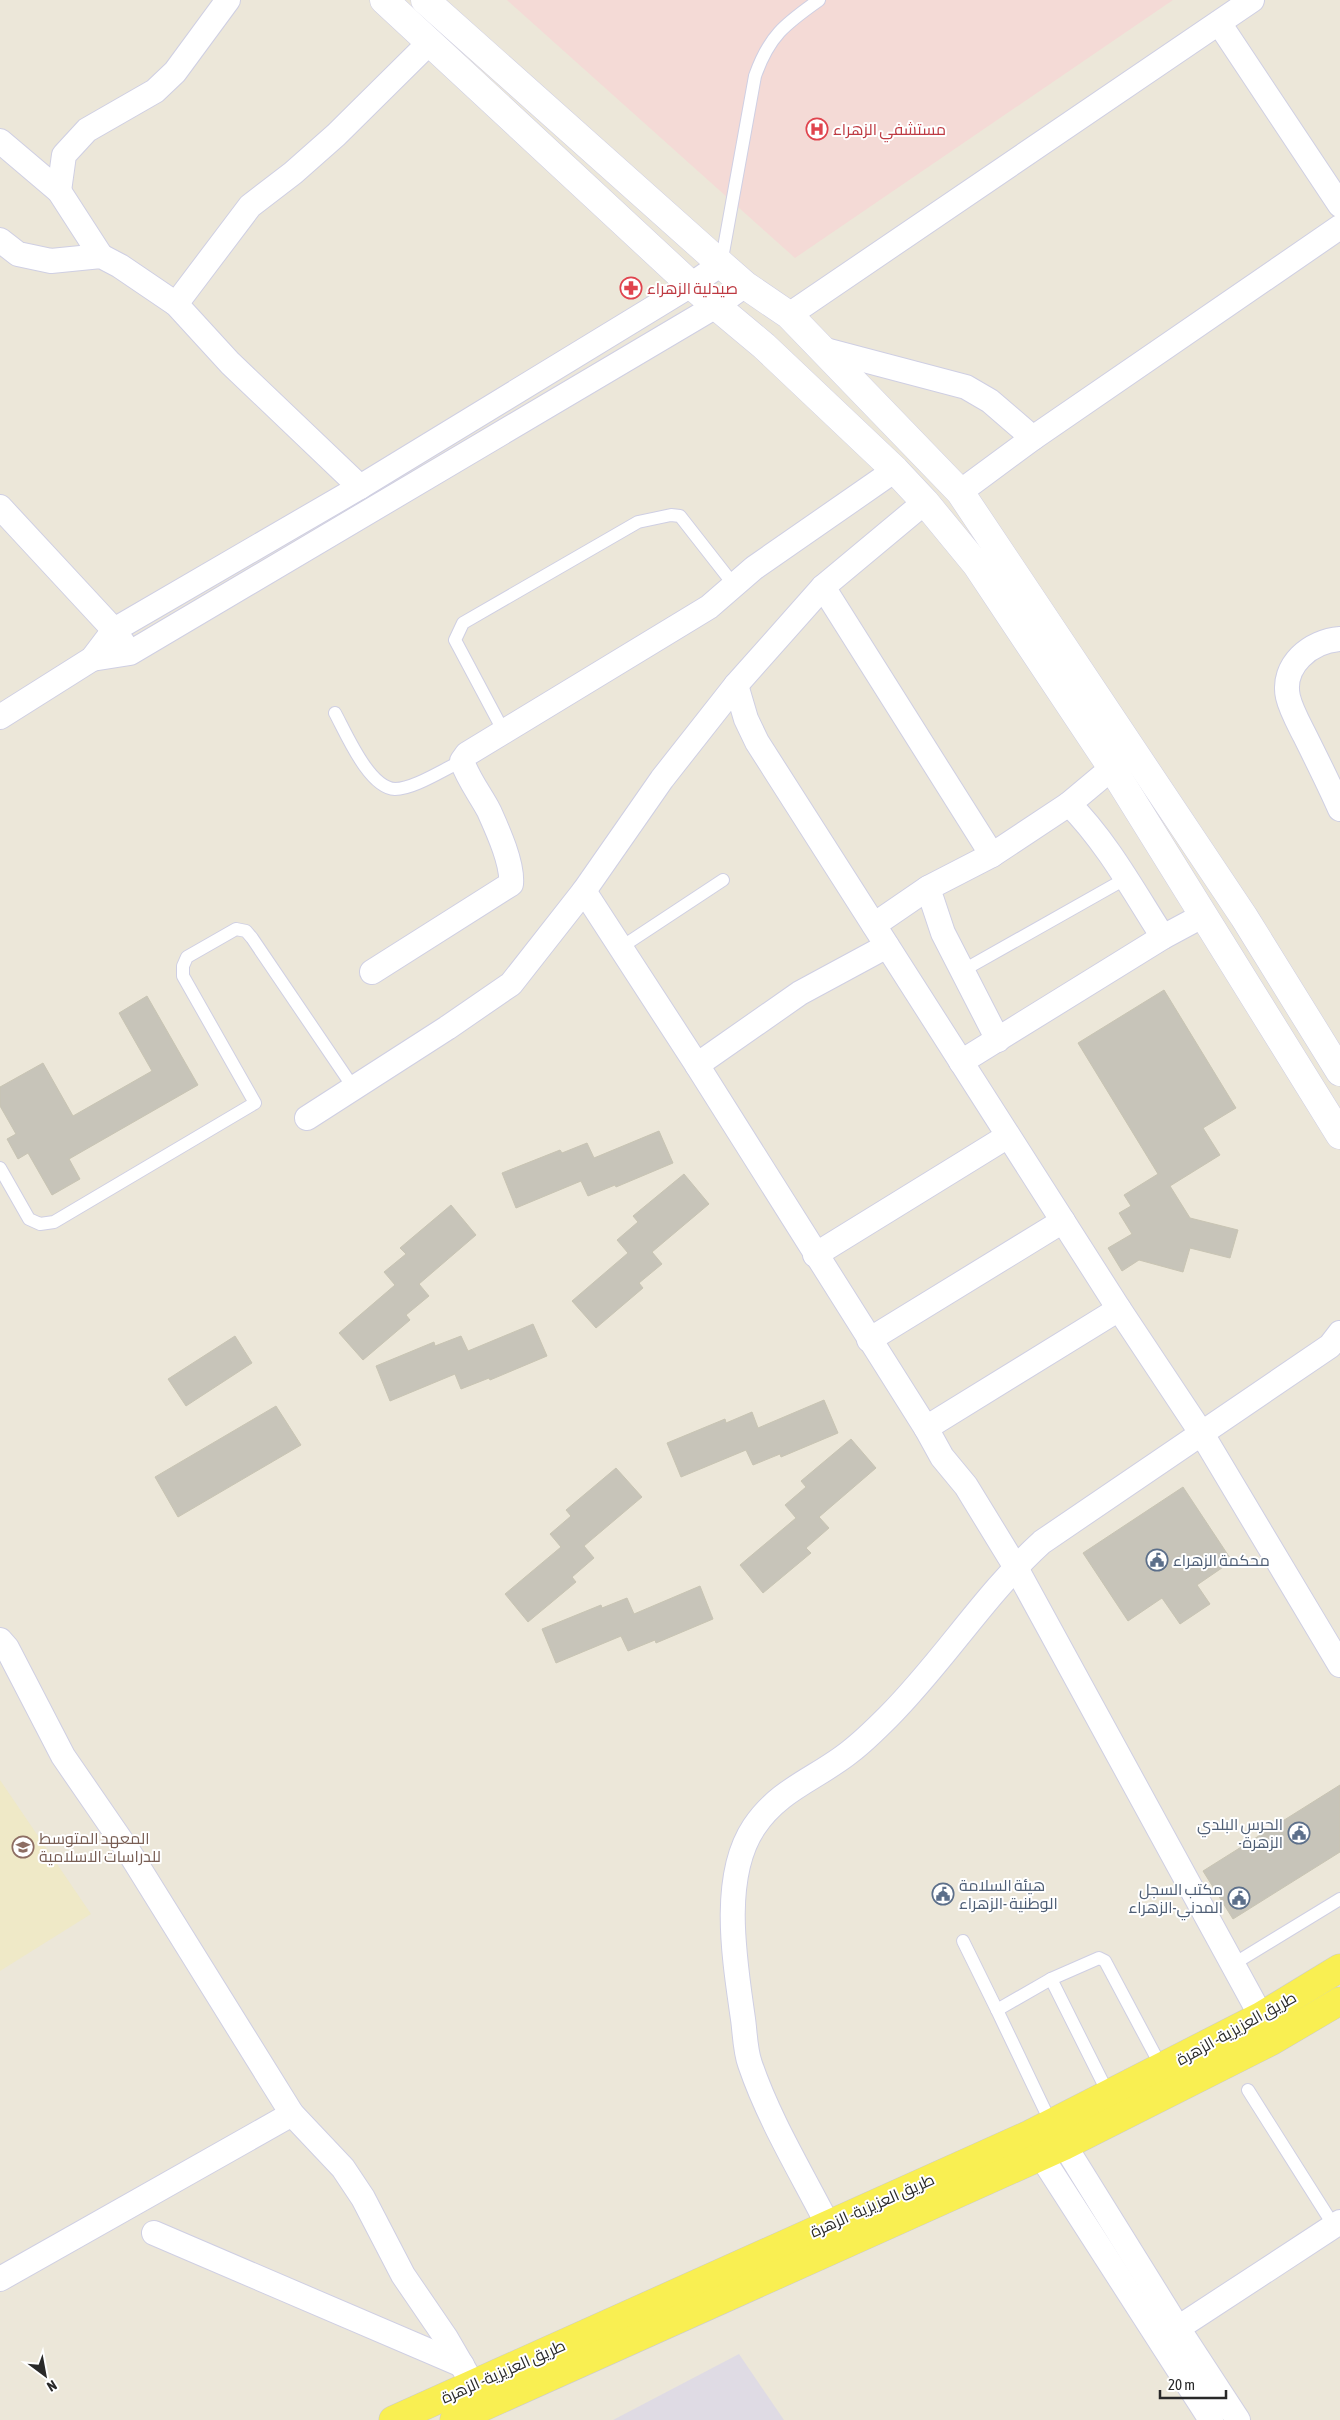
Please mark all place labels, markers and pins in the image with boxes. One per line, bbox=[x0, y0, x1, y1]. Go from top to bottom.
hospital icon: مستشفي الزهراء bbox=[805, 117, 829, 141]
place label: مستشفي الزهراء bbox=[833, 120, 946, 143]
pharmacy icon: صيدلية الزهراء bbox=[619, 276, 643, 300]
place label: صيدلية الزهراء bbox=[647, 279, 738, 298]
public building icon: محكمة الزهراء bbox=[1145, 1548, 1169, 1572]
place label: محكمة الزهراء bbox=[1173, 1551, 1270, 1570]
place label: الحرس البلدي -الزهرة bbox=[1197, 1815, 1283, 1852]
public building icon: الحرس البلدي -الزهرة bbox=[1287, 1821, 1311, 1845]
place label: المعهد المتوسط للدراسات الاسلامية bbox=[39, 1829, 161, 1866]
school or university icon: المعهد المتوسط للدراسات الاسلامية bbox=[11, 1835, 35, 1859]
place label: هيئة السلامة الوطنية -الزهراء bbox=[959, 1876, 1058, 1913]
place label: مكتب السجل المدني-الزهراء bbox=[1128, 1880, 1223, 1921]
public building icon: هيئة السلامة الوطنية -الزهراء bbox=[931, 1882, 955, 1906]
public building icon: مكتب السجل المدني-الزهراء bbox=[1227, 1886, 1251, 1910]

